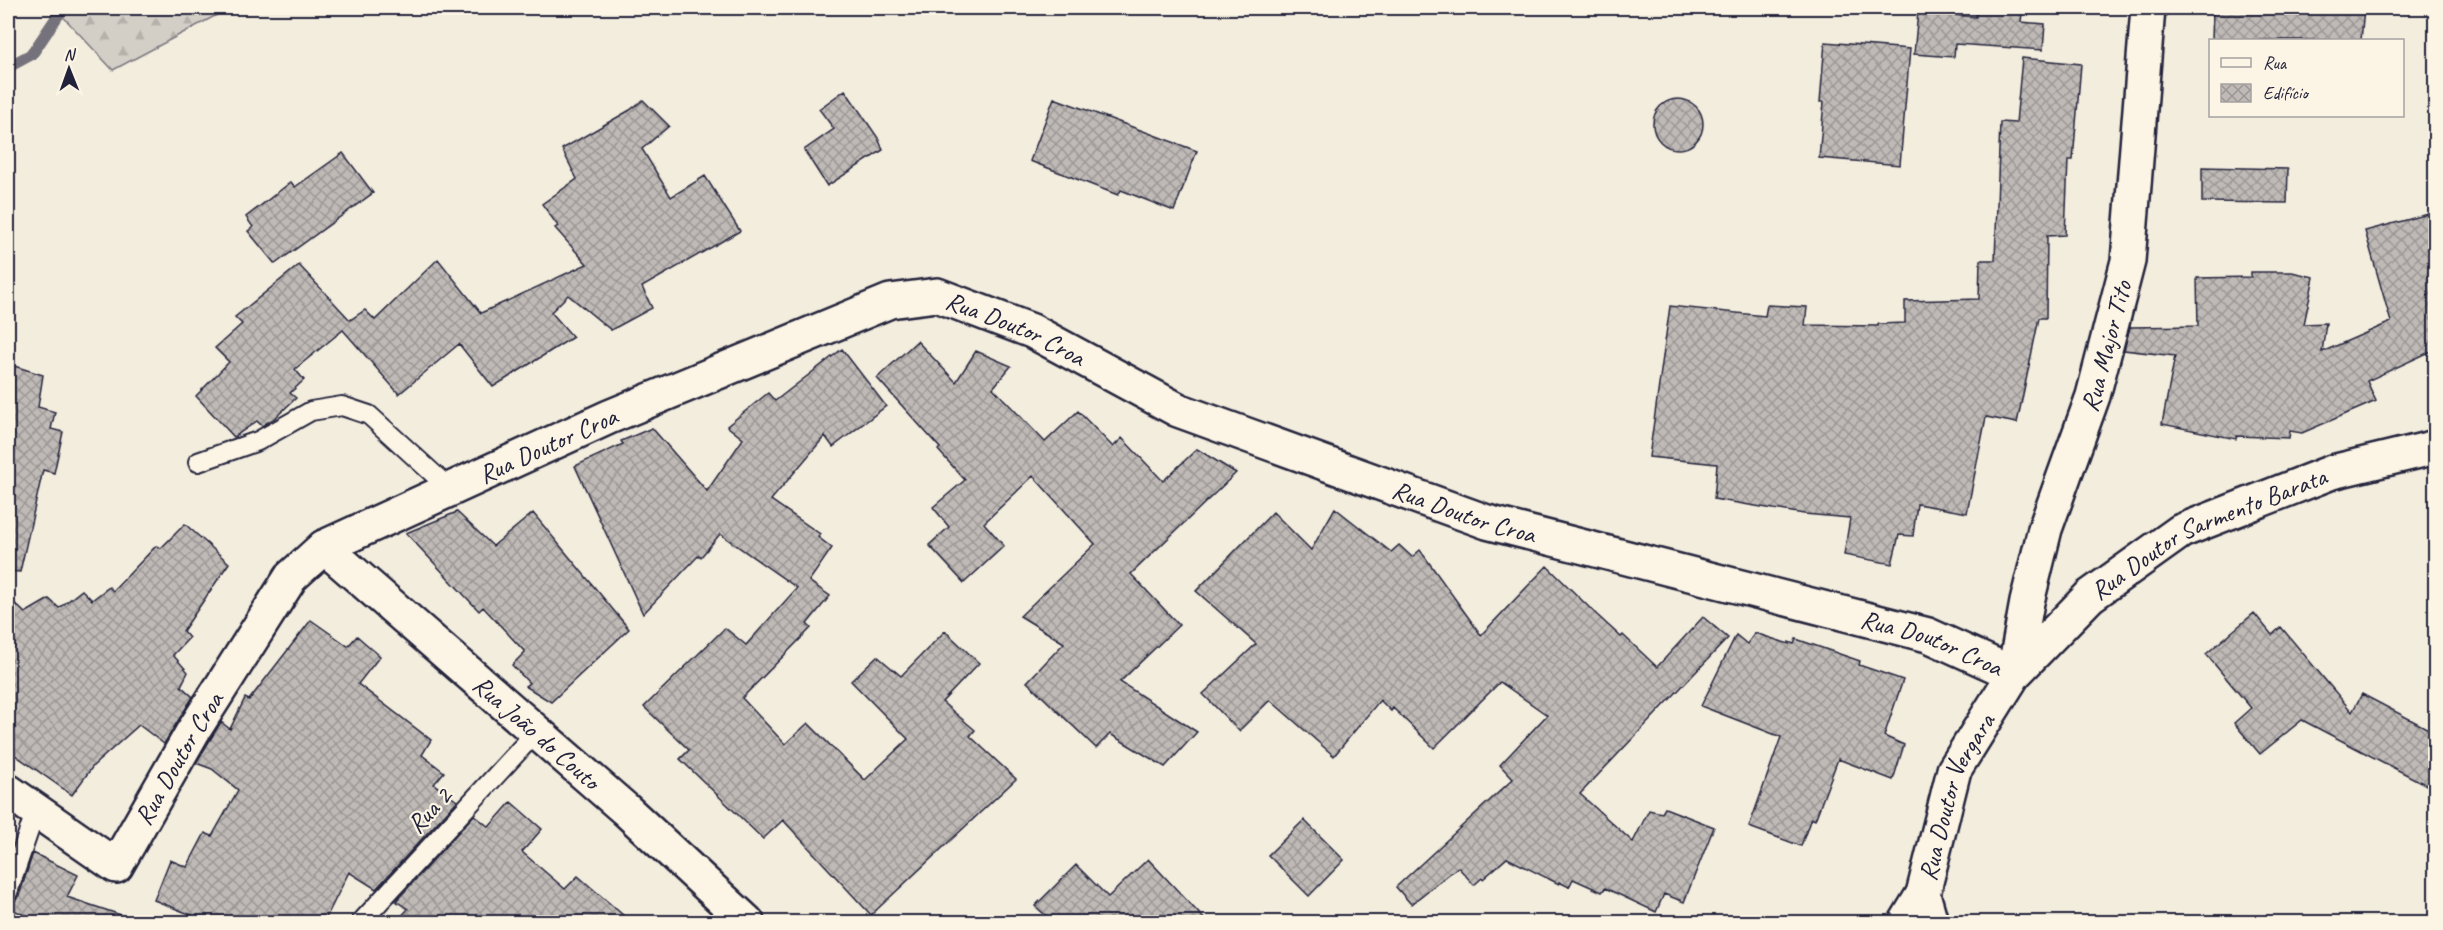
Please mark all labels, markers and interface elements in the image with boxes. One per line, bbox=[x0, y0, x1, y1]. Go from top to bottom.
north arrow bbox=[39, 39, 99, 99]
legend bbox=[2209, 39, 2404, 117]
text: N bbox=[64, 45, 77, 65]
text: Rua bbox=[2263, 52, 2288, 74]
text: Edifício bbox=[2263, 82, 2309, 104]
street label: Rua Major Tito bbox=[2073, 276, 2140, 416]
street label: Rua Doutor Croa bbox=[941, 284, 1092, 374]
street label: Rua Doutor Croa bbox=[473, 399, 624, 491]
street label: Rua Doutor Sarmento Barata bbox=[2084, 459, 2333, 607]
street label: Rua Doutor Croa bbox=[1388, 473, 1541, 551]
street label: Rua Doutor Croa bbox=[1857, 602, 2009, 684]
street label: Rua João do Couto bbox=[466, 668, 609, 799]
street label: Rua Doutor Croa bbox=[127, 684, 232, 831]
street label: Rua Doutor Vergara bbox=[1911, 706, 2003, 884]
street label: Rua 2 bbox=[400, 779, 460, 840]

